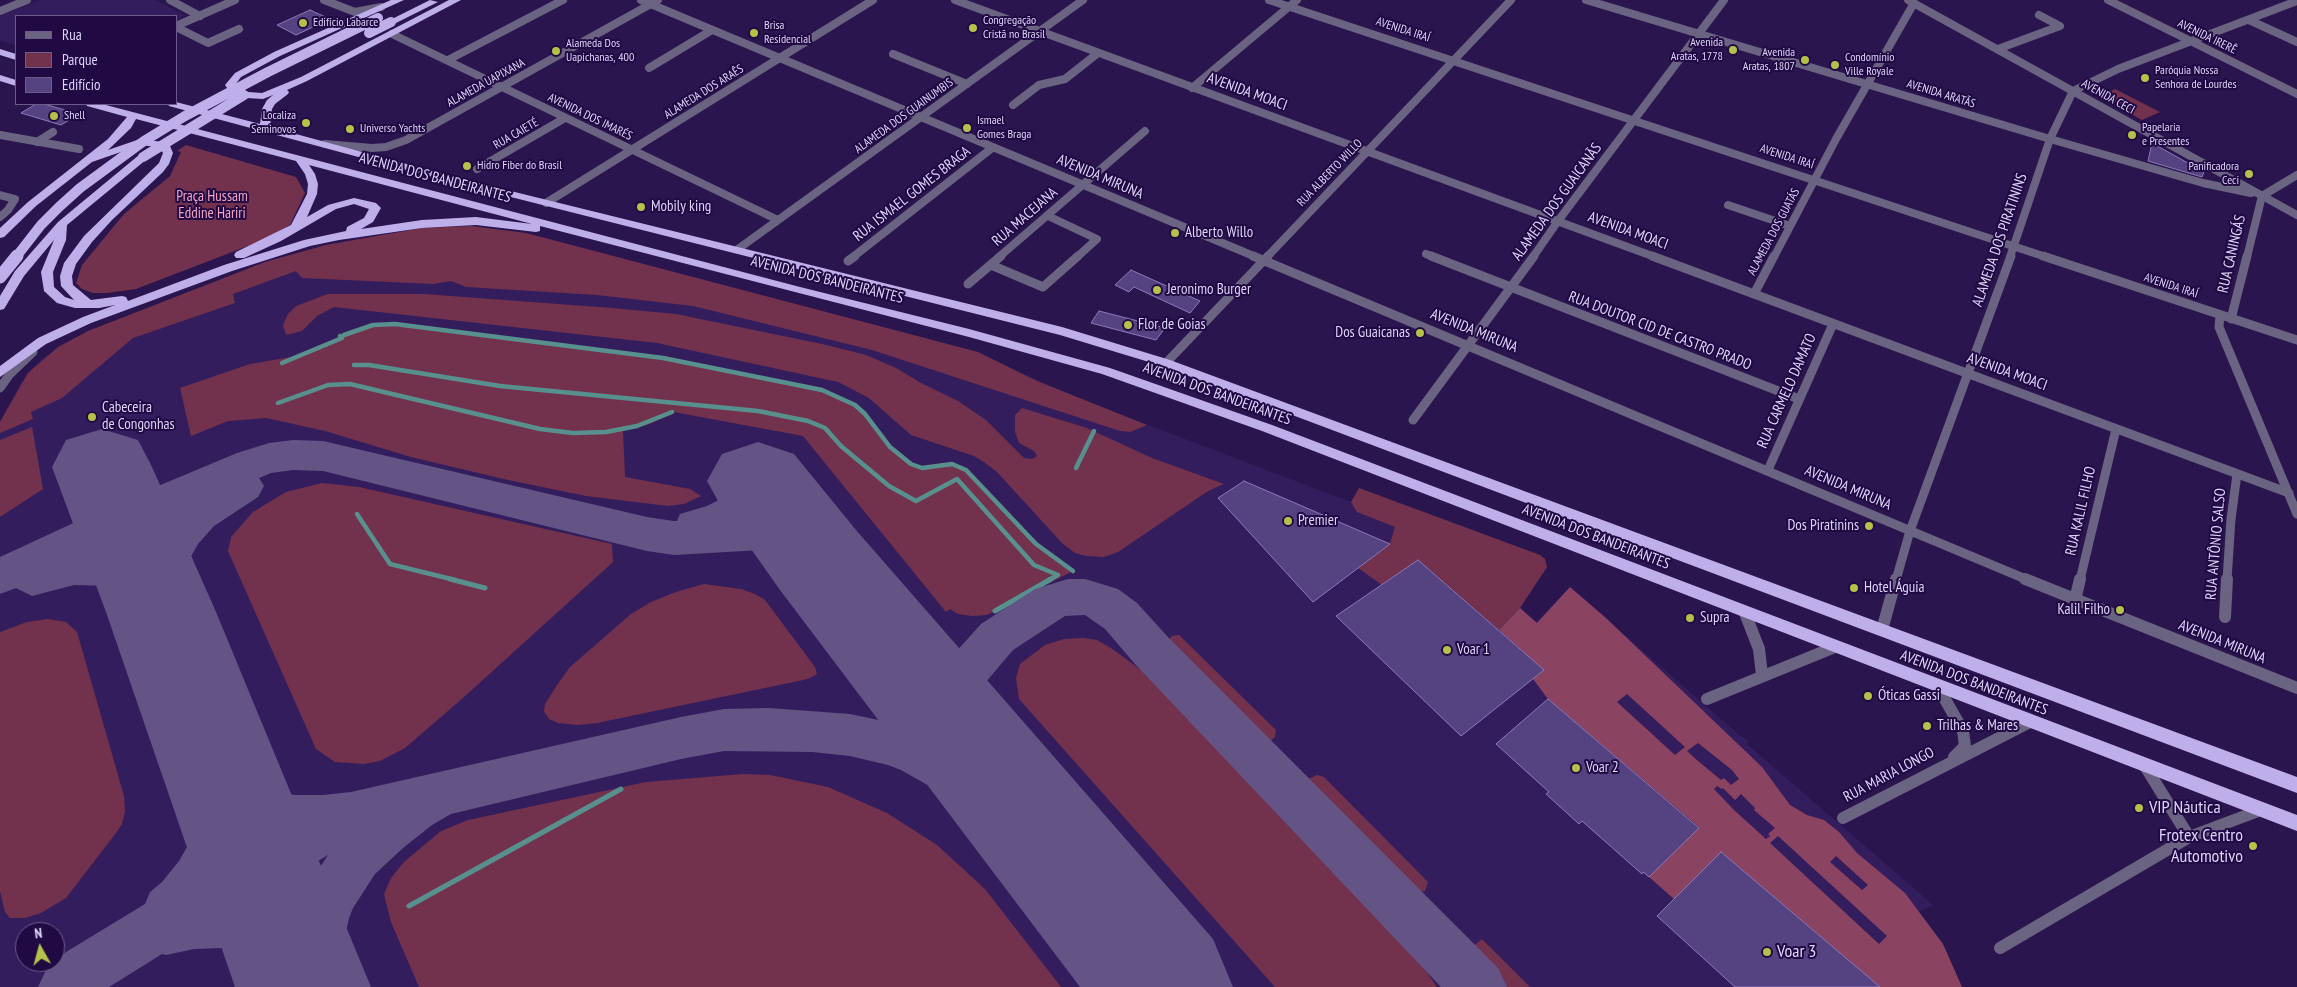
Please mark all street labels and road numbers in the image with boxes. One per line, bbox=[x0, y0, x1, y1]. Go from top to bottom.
street label: AVENIDA IRAÍ bbox=[1374, 14, 1432, 46]
street label: AVENIDA IRERÊ bbox=[2175, 16, 2239, 58]
street label: ALAMEDA UAPIXANA bbox=[444, 56, 528, 110]
street label: ALAMEDA DOS ARAÊS bbox=[662, 62, 746, 122]
street label: AVENIDA MOACI bbox=[1204, 69, 1290, 115]
street label: ALAMEDA DOS GUAINUMBIS bbox=[852, 75, 956, 157]
street label: AVENIDA ARATÃS bbox=[1905, 77, 1977, 111]
street label: AVENIDA CECI bbox=[2079, 77, 2137, 117]
street label: AVENIDA DOS IMARÉS bbox=[545, 90, 635, 144]
street label: RUA CAIETÉ bbox=[491, 115, 541, 153]
street label: RUA ALBERTO WILLO bbox=[1294, 136, 1366, 210]
street label: ALAMEDA DOS GUAICANÃS bbox=[1508, 140, 1606, 264]
street label: AVENIDA IRAÍ bbox=[1758, 141, 1816, 173]
street label: RUA ISMAEL GOMES BRAGA bbox=[850, 143, 974, 245]
street label: AVENIDA DOS BANDEIRANTES bbox=[357, 149, 513, 207]
street label: AVENIDA MIRUNA bbox=[1054, 151, 1146, 203]
street label: ALAMEDA DOS PIRATININS bbox=[1969, 171, 2031, 309]
street label: RUA MACEJANA bbox=[989, 184, 1061, 250]
street label: ALAMEDA DOS GUATÁS bbox=[1745, 186, 1803, 278]
street label: AVENIDA MOACI bbox=[1585, 208, 1671, 254]
street label: RUA CANINGÁS bbox=[2214, 213, 2250, 295]
street label: AVENIDA DOS BANDEIRANTES bbox=[749, 252, 905, 308]
street label: AVENIDA IRAÍ bbox=[2142, 270, 2200, 302]
street label: RUA DOUTOR CID DE CASTRO PRADO bbox=[1566, 288, 1754, 374]
street label: AVENIDA MIRUNA bbox=[1428, 305, 1520, 357]
street label: RUA CARMELO DAMATO bbox=[1754, 331, 1820, 451]
street label: AVENIDA MOACI bbox=[1964, 349, 2050, 395]
street label: AVENIDA DOS BANDEIRANTES bbox=[1140, 359, 1294, 429]
street label: AVENIDA MIRUNA bbox=[1802, 462, 1894, 514]
street label: RUA KALIL FILHO bbox=[2062, 465, 2100, 557]
street label: RUA ANTÔNIO SALSO bbox=[2202, 487, 2230, 601]
street label: AVENIDA DOS BANDEIRANTES bbox=[1520, 501, 1672, 573]
street label: AVENIDA MIRUNA bbox=[2176, 616, 2268, 668]
street label: AVENIDA DOS BANDEIRANTES bbox=[1898, 647, 2050, 719]
street label: RUA MARIA LONGO bbox=[1841, 744, 1937, 806]

